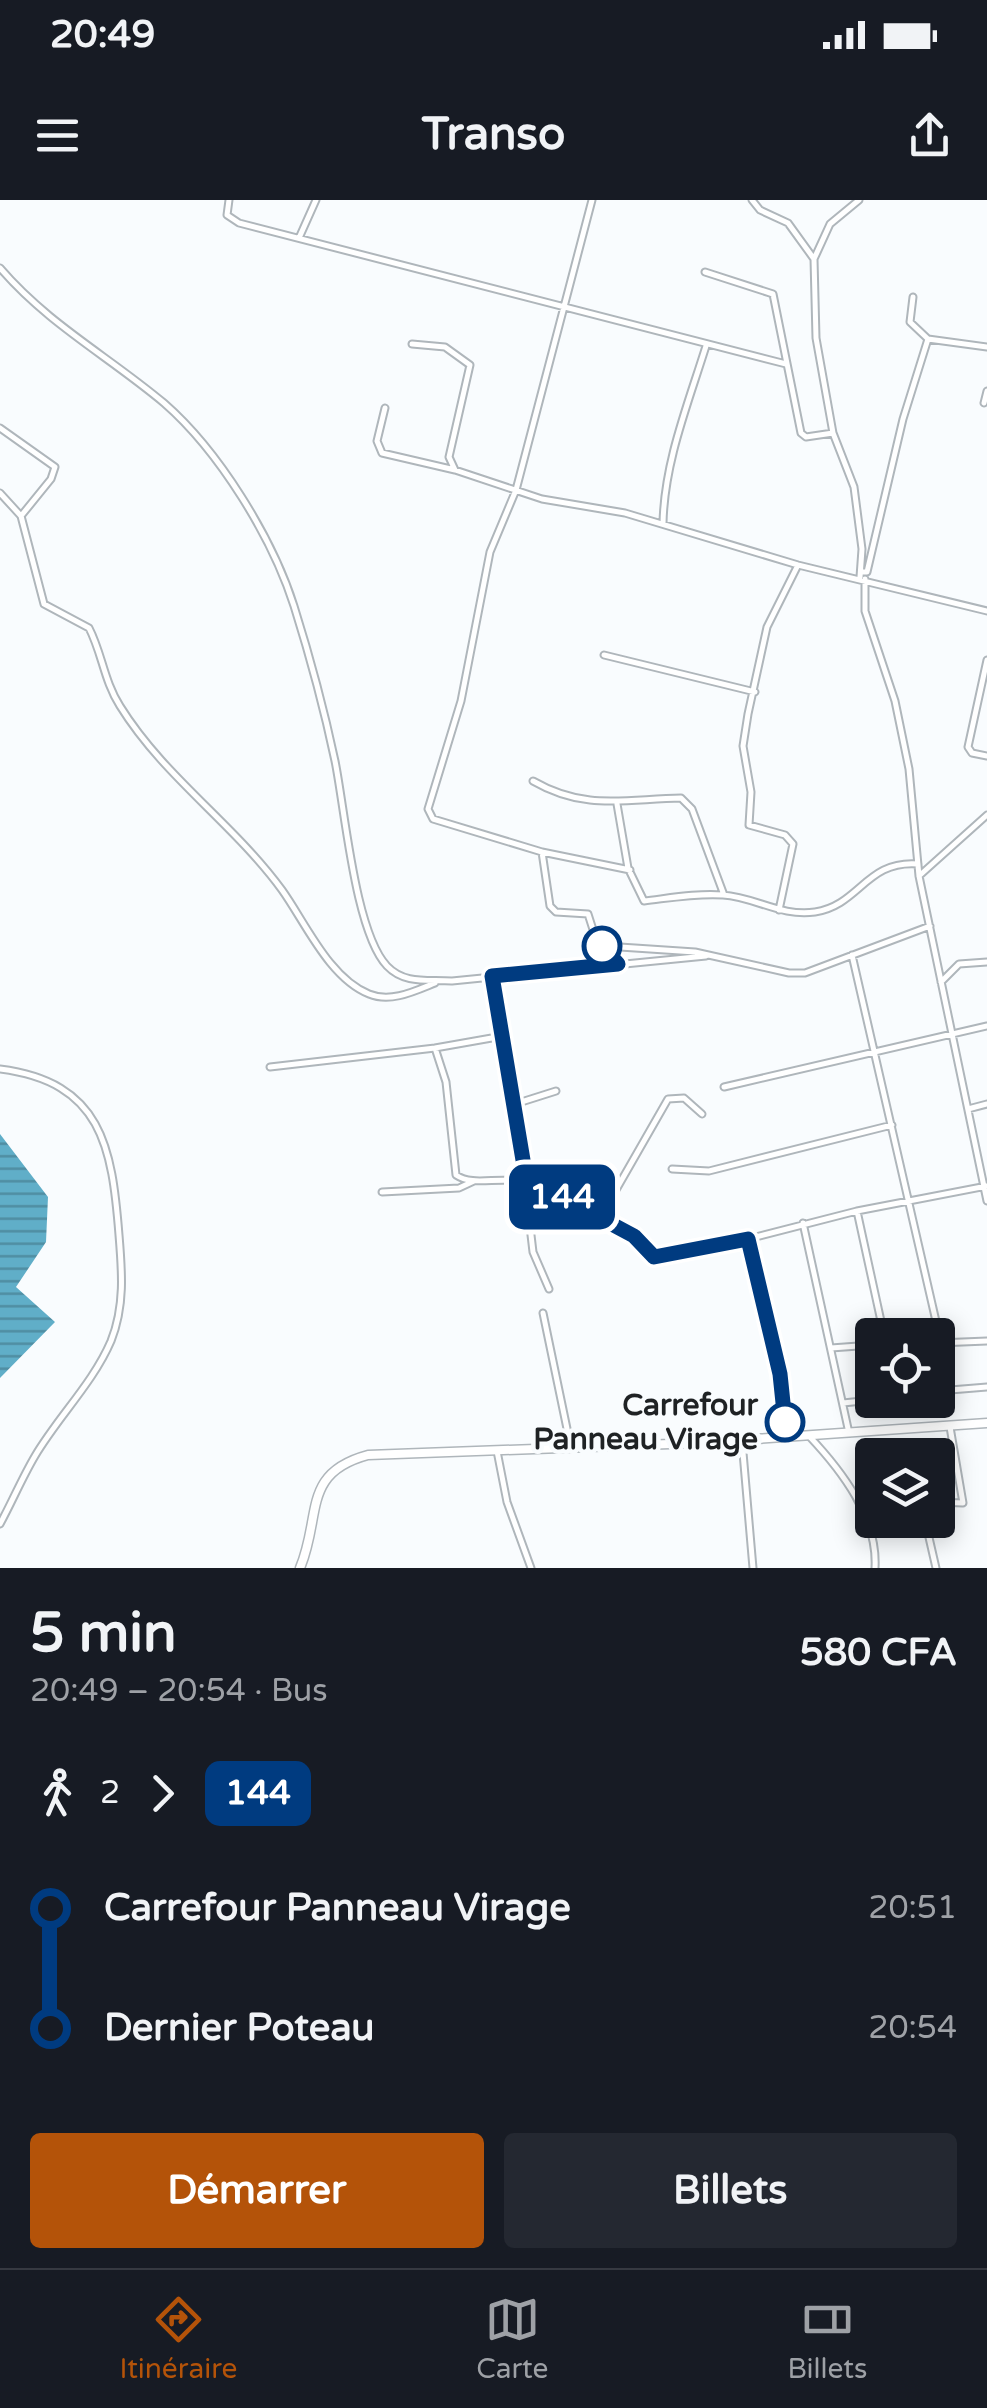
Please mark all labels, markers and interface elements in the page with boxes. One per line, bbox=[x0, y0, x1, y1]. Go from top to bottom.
text: 20:49 bbox=[50, 12, 155, 58]
icon: menu bbox=[30, 108, 85, 163]
text: Transo bbox=[422, 108, 565, 162]
icon: share bbox=[902, 108, 957, 163]
unlabelled marker bbox=[583, 927, 621, 965]
line badge: 144 bbox=[504, 1164, 620, 1230]
text: 144 bbox=[529, 1176, 595, 1218]
map controls bbox=[855, 1318, 955, 1538]
button: locate bbox=[855, 1318, 955, 1418]
place label: Carrefour Panneau Virage bbox=[533, 1387, 759, 1458]
marker: Carrefour Panneau Virage bbox=[766, 1403, 804, 1441]
button: layers bbox=[855, 1438, 955, 1538]
text: 5 min bbox=[30, 1601, 177, 1667]
text: 580 CFA bbox=[800, 1630, 957, 1676]
text: 20:49 – 20:54 · Bus bbox=[30, 1672, 328, 1710]
icon: walk bbox=[30, 1766, 85, 1821]
icon: forward bbox=[135, 1766, 190, 1821]
text: 144 bbox=[225, 1772, 291, 1814]
text: 2 bbox=[100, 1774, 120, 1812]
text: Carrefour Panneau Virage bbox=[104, 1885, 571, 1931]
text: 20:51 bbox=[868, 1889, 957, 1927]
text: Dernier Poteau bbox=[104, 2005, 375, 2051]
text: 20:54 bbox=[868, 2009, 957, 2047]
button: Démarrer bbox=[30, 2133, 484, 2248]
button: Billets bbox=[504, 2133, 957, 2248]
tab: Itinéraire bbox=[119, 2292, 237, 2386]
tab: Carte bbox=[476, 2292, 548, 2386]
tab: Billets bbox=[787, 2292, 868, 2386]

